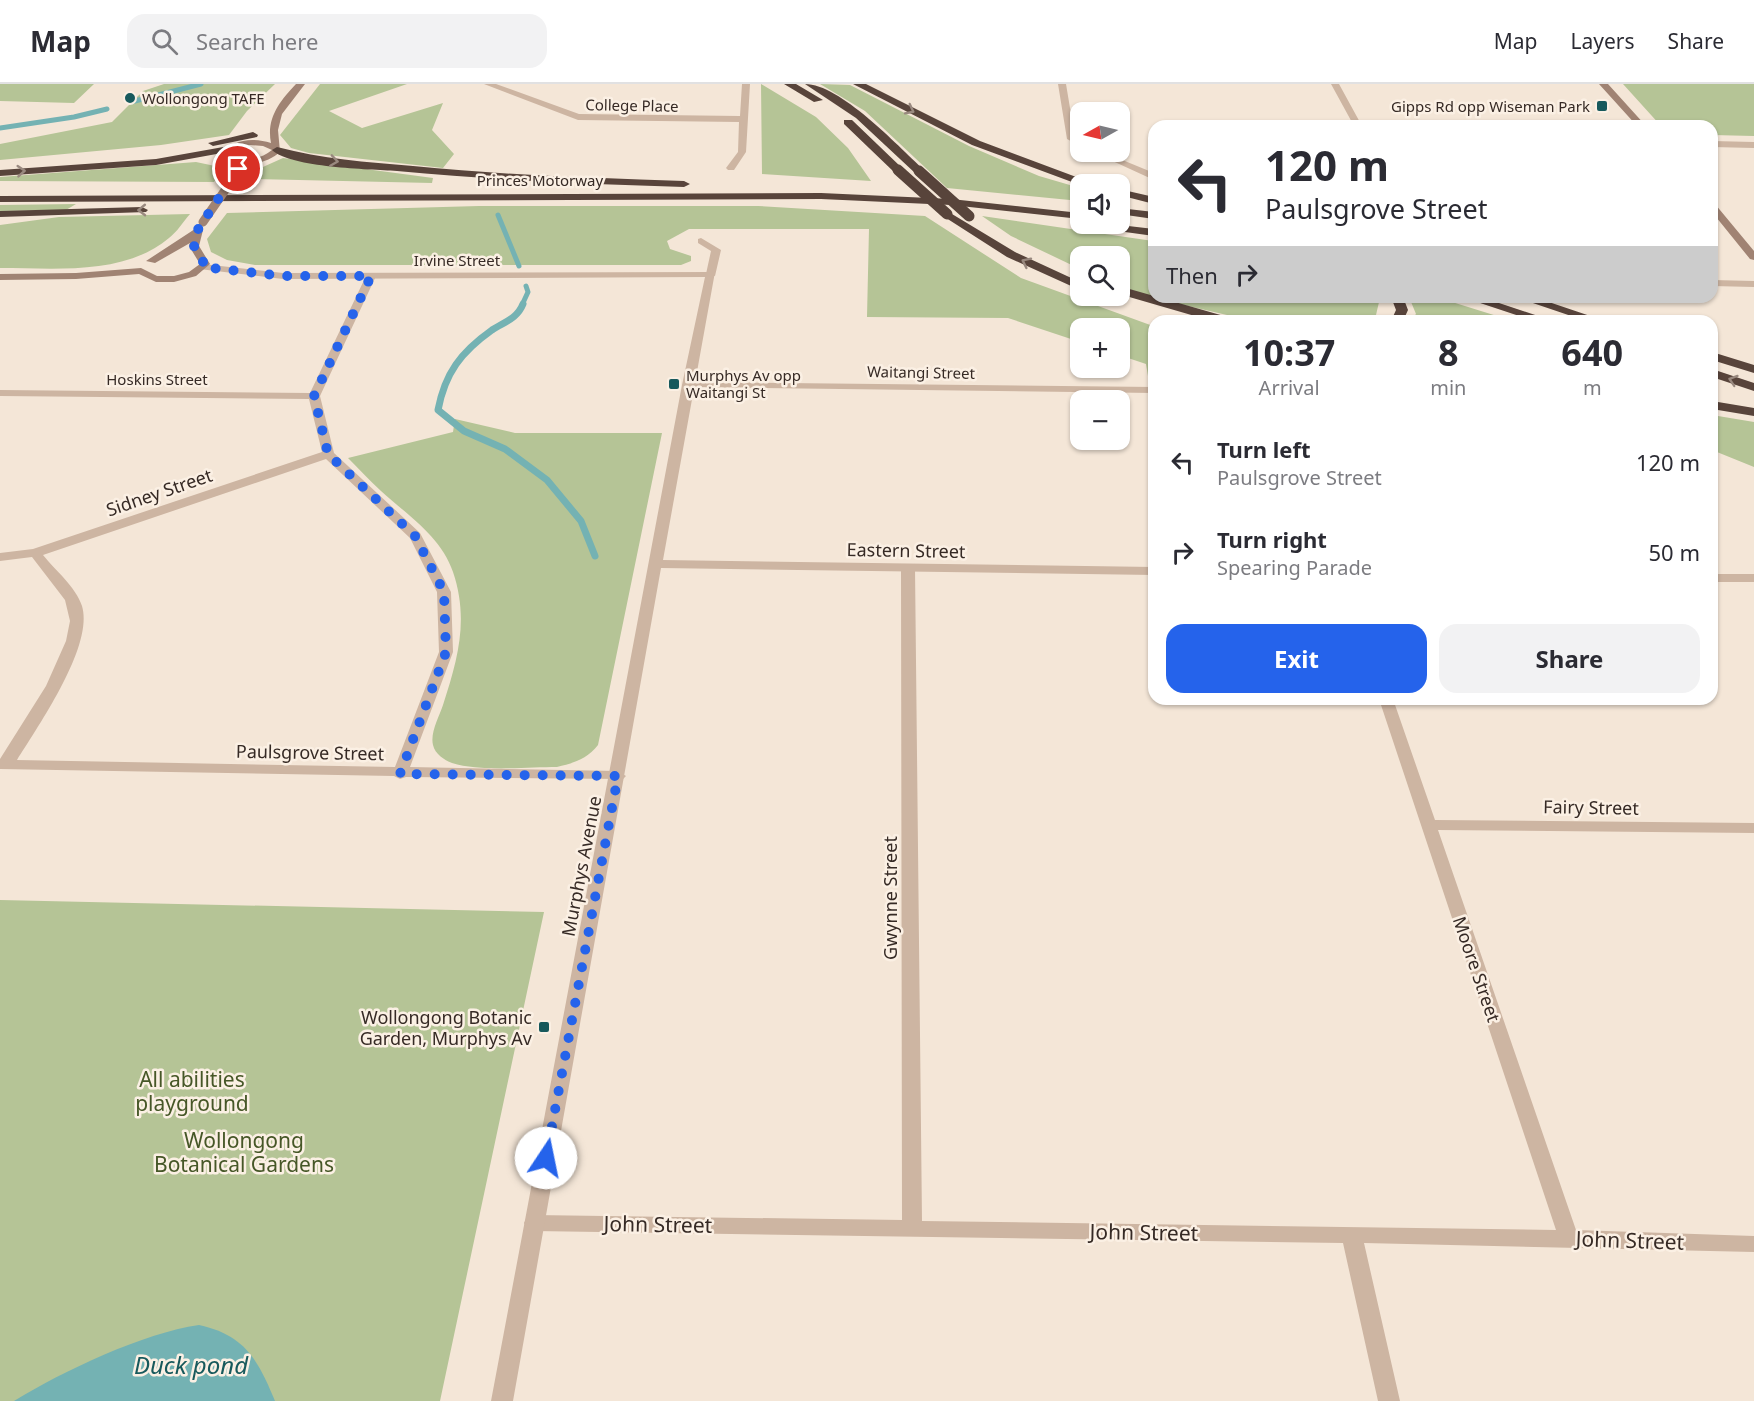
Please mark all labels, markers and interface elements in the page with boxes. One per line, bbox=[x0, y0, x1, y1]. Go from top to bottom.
search box bbox=[127, 14, 547, 68]
text: Map bbox=[30, 22, 91, 60]
icon: search bbox=[148, 25, 181, 58]
text: Search here bbox=[196, 26, 318, 56]
text: Map bbox=[1494, 27, 1538, 55]
text: Layers bbox=[1571, 27, 1635, 55]
text: Share bbox=[1668, 27, 1724, 55]
place label: Wollongong TAFE bbox=[142, 88, 265, 108]
marker: Wollongong TAFE bbox=[123, 91, 137, 105]
street label: College Place bbox=[585, 94, 679, 116]
place label: Gipps Rd opp Wiseman Park bbox=[1391, 96, 1590, 116]
marker: Gipps Rd opp Wiseman Park bbox=[1595, 99, 1609, 113]
north arrow bbox=[1070, 102, 1130, 162]
map controls bbox=[1070, 102, 1130, 450]
one-way arrow bbox=[903, 103, 914, 114]
text: 120 m bbox=[1265, 136, 1389, 193]
pin bbox=[212, 143, 263, 194]
icon: left bbox=[1166, 144, 1244, 222]
icon: arrive bbox=[221, 152, 254, 185]
one-way arrow bbox=[330, 155, 339, 167]
one-way arrow bbox=[17, 165, 26, 178]
street label: Princes Motorway bbox=[477, 170, 604, 190]
button: sound bbox=[1070, 174, 1130, 234]
text: Paulsgrove Street bbox=[1265, 190, 1487, 227]
one-way arrow bbox=[138, 204, 147, 217]
button: search bbox=[1070, 246, 1130, 306]
street label: Irvine Street bbox=[414, 250, 501, 270]
one-way arrow bbox=[1022, 258, 1033, 270]
icon: right bbox=[1230, 258, 1263, 291]
text: Then bbox=[1166, 260, 1218, 290]
button: + bbox=[1070, 318, 1130, 378]
text: 10:37 bbox=[1243, 328, 1335, 377]
text: 8 bbox=[1438, 328, 1459, 377]
text: 640 bbox=[1561, 328, 1623, 377]
street label: Waitangi Street bbox=[867, 361, 976, 383]
place label: Murphys Av opp Waitangi St bbox=[686, 365, 801, 402]
street label: Hoskins Street bbox=[106, 369, 208, 389]
text: Arrival bbox=[1259, 374, 1320, 401]
text: min bbox=[1430, 374, 1466, 401]
text: m bbox=[1583, 374, 1602, 401]
one-way arrow bbox=[1728, 375, 1739, 387]
marker: Murphys Av opp Waitangi St bbox=[667, 377, 681, 391]
button: − bbox=[1070, 390, 1130, 450]
text: Turn left bbox=[1217, 434, 1311, 464]
icon: left bbox=[1166, 446, 1199, 479]
text: 120 m bbox=[1636, 447, 1700, 477]
street label: Sidney Street bbox=[103, 462, 216, 521]
text: Paulsgrove Street bbox=[1217, 464, 1382, 491]
text: Turn right bbox=[1217, 524, 1327, 554]
icon: right bbox=[1166, 536, 1199, 569]
street label: Eastern Street bbox=[846, 537, 966, 563]
text: 50 m bbox=[1649, 537, 1700, 567]
text: Spearing Parade bbox=[1217, 554, 1372, 581]
button: Exit bbox=[1166, 624, 1427, 693]
button: Share bbox=[1439, 624, 1700, 693]
street label: Paulsgrove Street bbox=[236, 739, 385, 765]
street label: Murphys Avenue bbox=[556, 794, 606, 938]
street label: Fairy Street bbox=[1543, 794, 1640, 820]
street label: Gwynne Street bbox=[878, 836, 902, 960]
street label: Moore Street bbox=[1448, 913, 1506, 1026]
place label: Wollongong Botanic Garden, Murphys Av bbox=[360, 1005, 533, 1050]
marker: Wollongong Botanic Garden, Murphys Av bbox=[537, 1020, 551, 1034]
park label: All abilities playground bbox=[135, 1065, 249, 1117]
park label: Wollongong Botanical Gardens bbox=[154, 1126, 334, 1178]
position arrow bbox=[514, 1126, 578, 1190]
street label: John Street bbox=[602, 1209, 713, 1239]
street label: John Street bbox=[1088, 1217, 1199, 1247]
street label: John Street bbox=[1573, 1224, 1685, 1256]
water label: Duck pond bbox=[134, 1348, 249, 1381]

